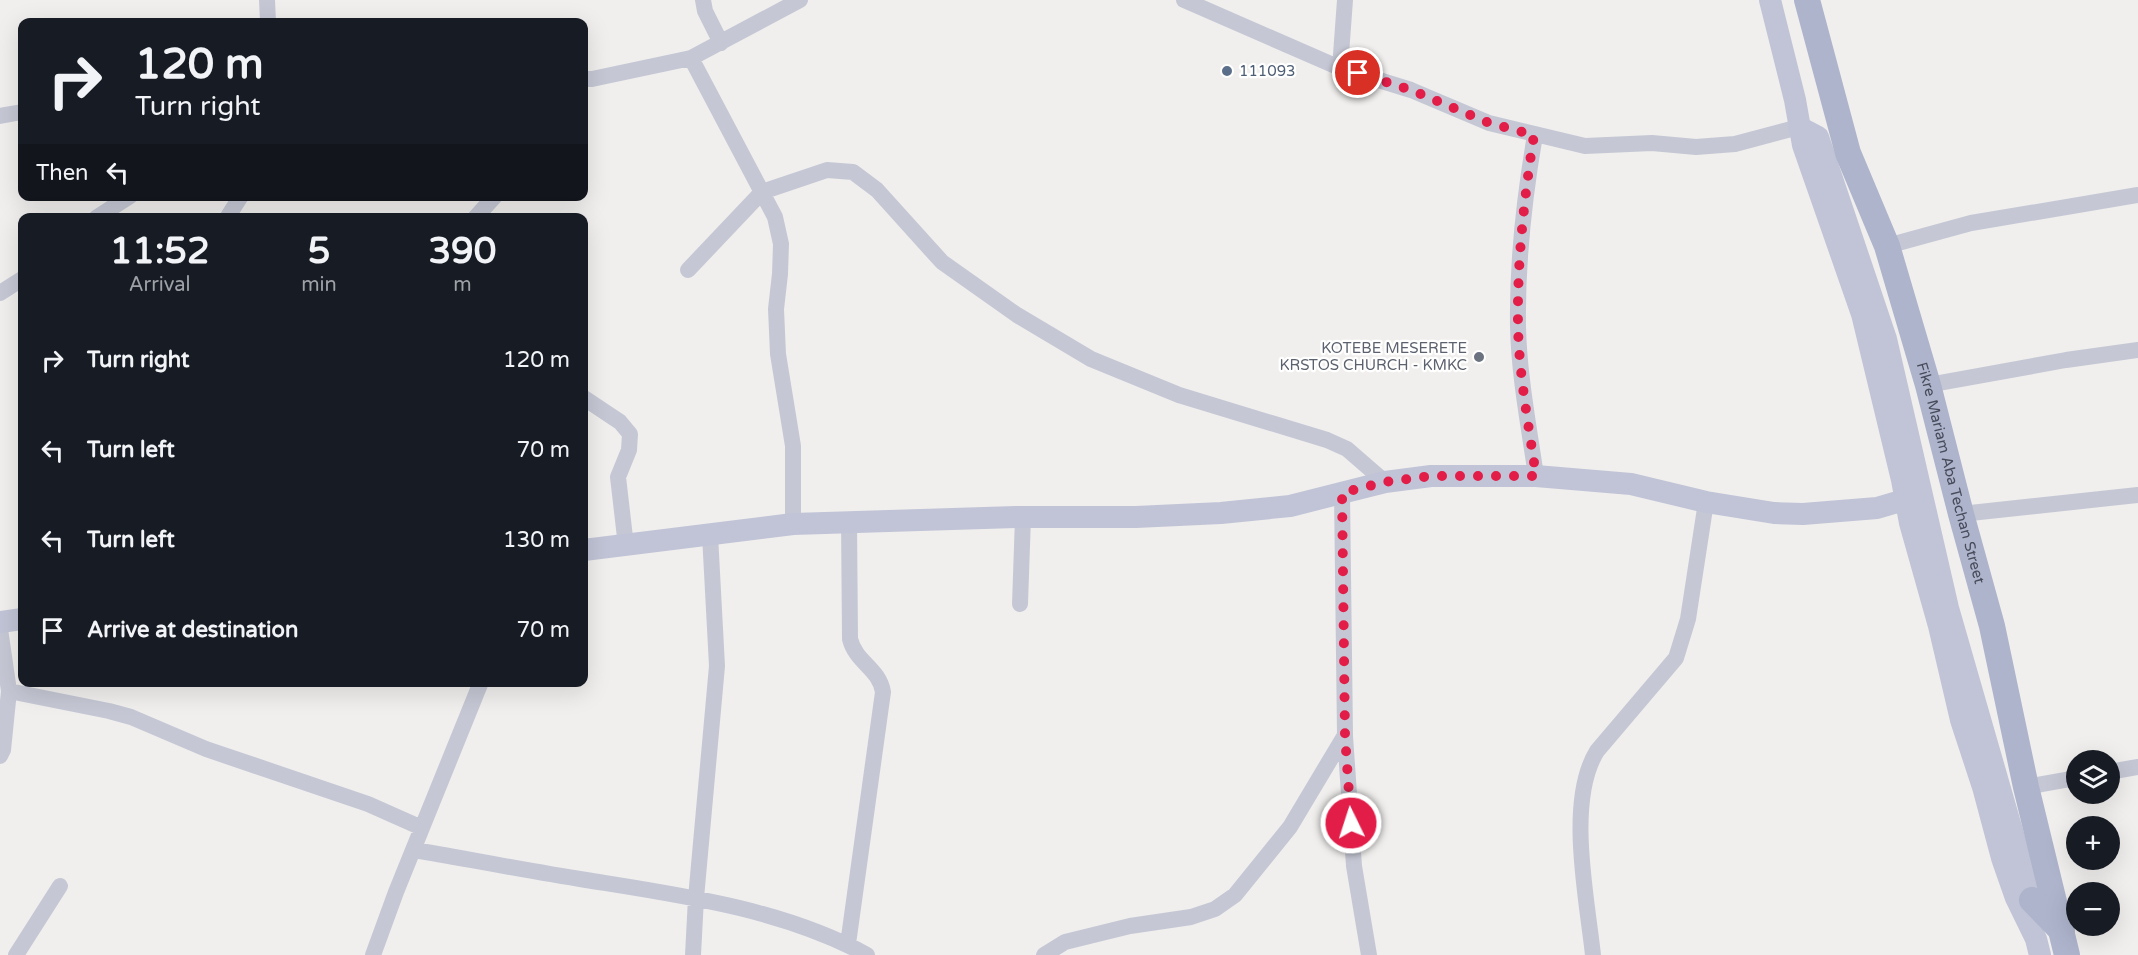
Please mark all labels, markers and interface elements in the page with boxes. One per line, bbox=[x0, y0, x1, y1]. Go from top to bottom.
text: 120 m bbox=[135, 39, 264, 90]
icon: right bbox=[36, 42, 114, 120]
pin bbox=[1332, 47, 1383, 98]
icon: arrive bbox=[1341, 56, 1374, 89]
place label: 111093 bbox=[1239, 62, 1296, 80]
marker: 111093 bbox=[1220, 64, 1234, 78]
text: Turn right bbox=[135, 90, 261, 123]
icon: left bbox=[101, 156, 134, 189]
text: Then bbox=[36, 160, 89, 186]
text: 11:52 bbox=[110, 230, 210, 273]
text: 5 bbox=[308, 230, 330, 273]
text: 390 bbox=[428, 230, 496, 273]
text: Arrival bbox=[129, 273, 191, 297]
text: min bbox=[301, 273, 337, 297]
text: m bbox=[453, 273, 472, 297]
place label: KOTEBE MESERETE KRSTOS CHURCH - KMKC bbox=[1279, 339, 1467, 374]
icon: right bbox=[36, 344, 69, 377]
text: Turn right bbox=[87, 347, 189, 373]
text: 120 m bbox=[503, 347, 570, 373]
marker: KOTEBE MESERETE KRSTOS CHURCH - KMKC bbox=[1472, 350, 1486, 364]
street label: Fikre Mariam Aba Techan Street bbox=[1913, 360, 1989, 586]
icon: left bbox=[36, 434, 69, 467]
text: Turn left bbox=[87, 437, 175, 463]
text: 70 m bbox=[516, 437, 570, 463]
icon: left bbox=[36, 524, 69, 557]
text: Turn left bbox=[87, 527, 175, 553]
text: 130 m bbox=[503, 527, 570, 553]
icon: arrive bbox=[36, 614, 69, 647]
text: Arrive at destination bbox=[87, 617, 298, 643]
text: 70 m bbox=[516, 617, 570, 643]
map controls bbox=[2066, 750, 2120, 936]
button: layers bbox=[2066, 750, 2120, 804]
position arrow bbox=[1319, 791, 1383, 855]
button: + bbox=[2066, 816, 2120, 870]
button: − bbox=[2066, 882, 2120, 936]

